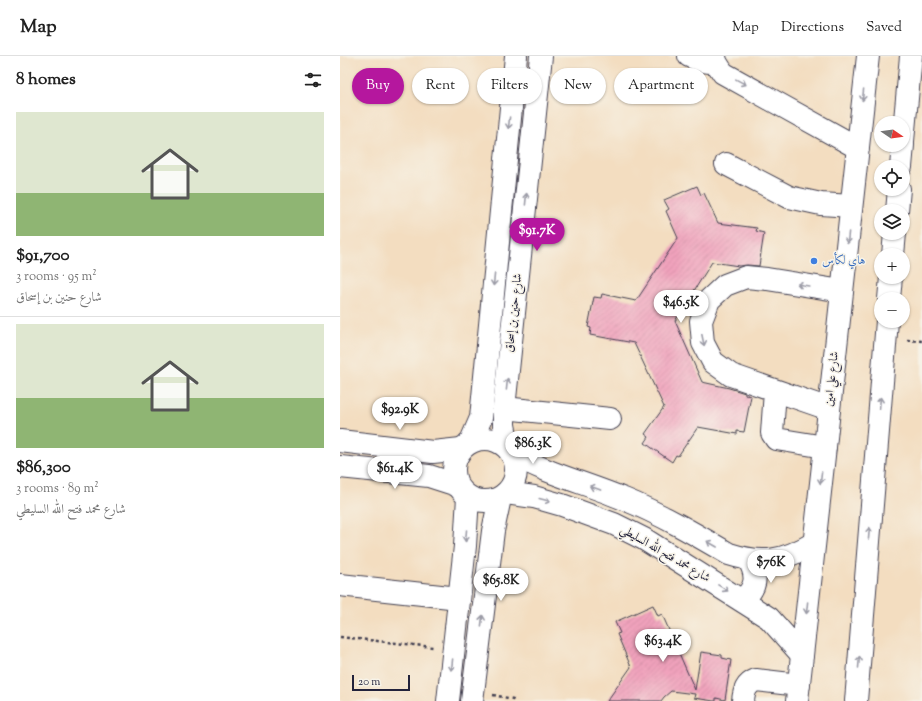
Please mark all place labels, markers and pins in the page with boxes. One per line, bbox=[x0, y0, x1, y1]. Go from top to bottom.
pin: $91.7K bbox=[504, 218, 570, 252]
place label: هاي لكأس bbox=[822, 252, 865, 270]
marker: هاي لكأس bbox=[809, 256, 819, 266]
pin: $46.5K bbox=[648, 290, 714, 324]
pin: $92.9K bbox=[367, 397, 433, 431]
pin: $86.3K bbox=[500, 431, 566, 465]
pin: $61.4K bbox=[362, 456, 428, 490]
pin: $76K bbox=[747, 550, 795, 584]
pin: $65.8K bbox=[468, 568, 534, 602]
pin: $63.4K bbox=[630, 629, 696, 663]

